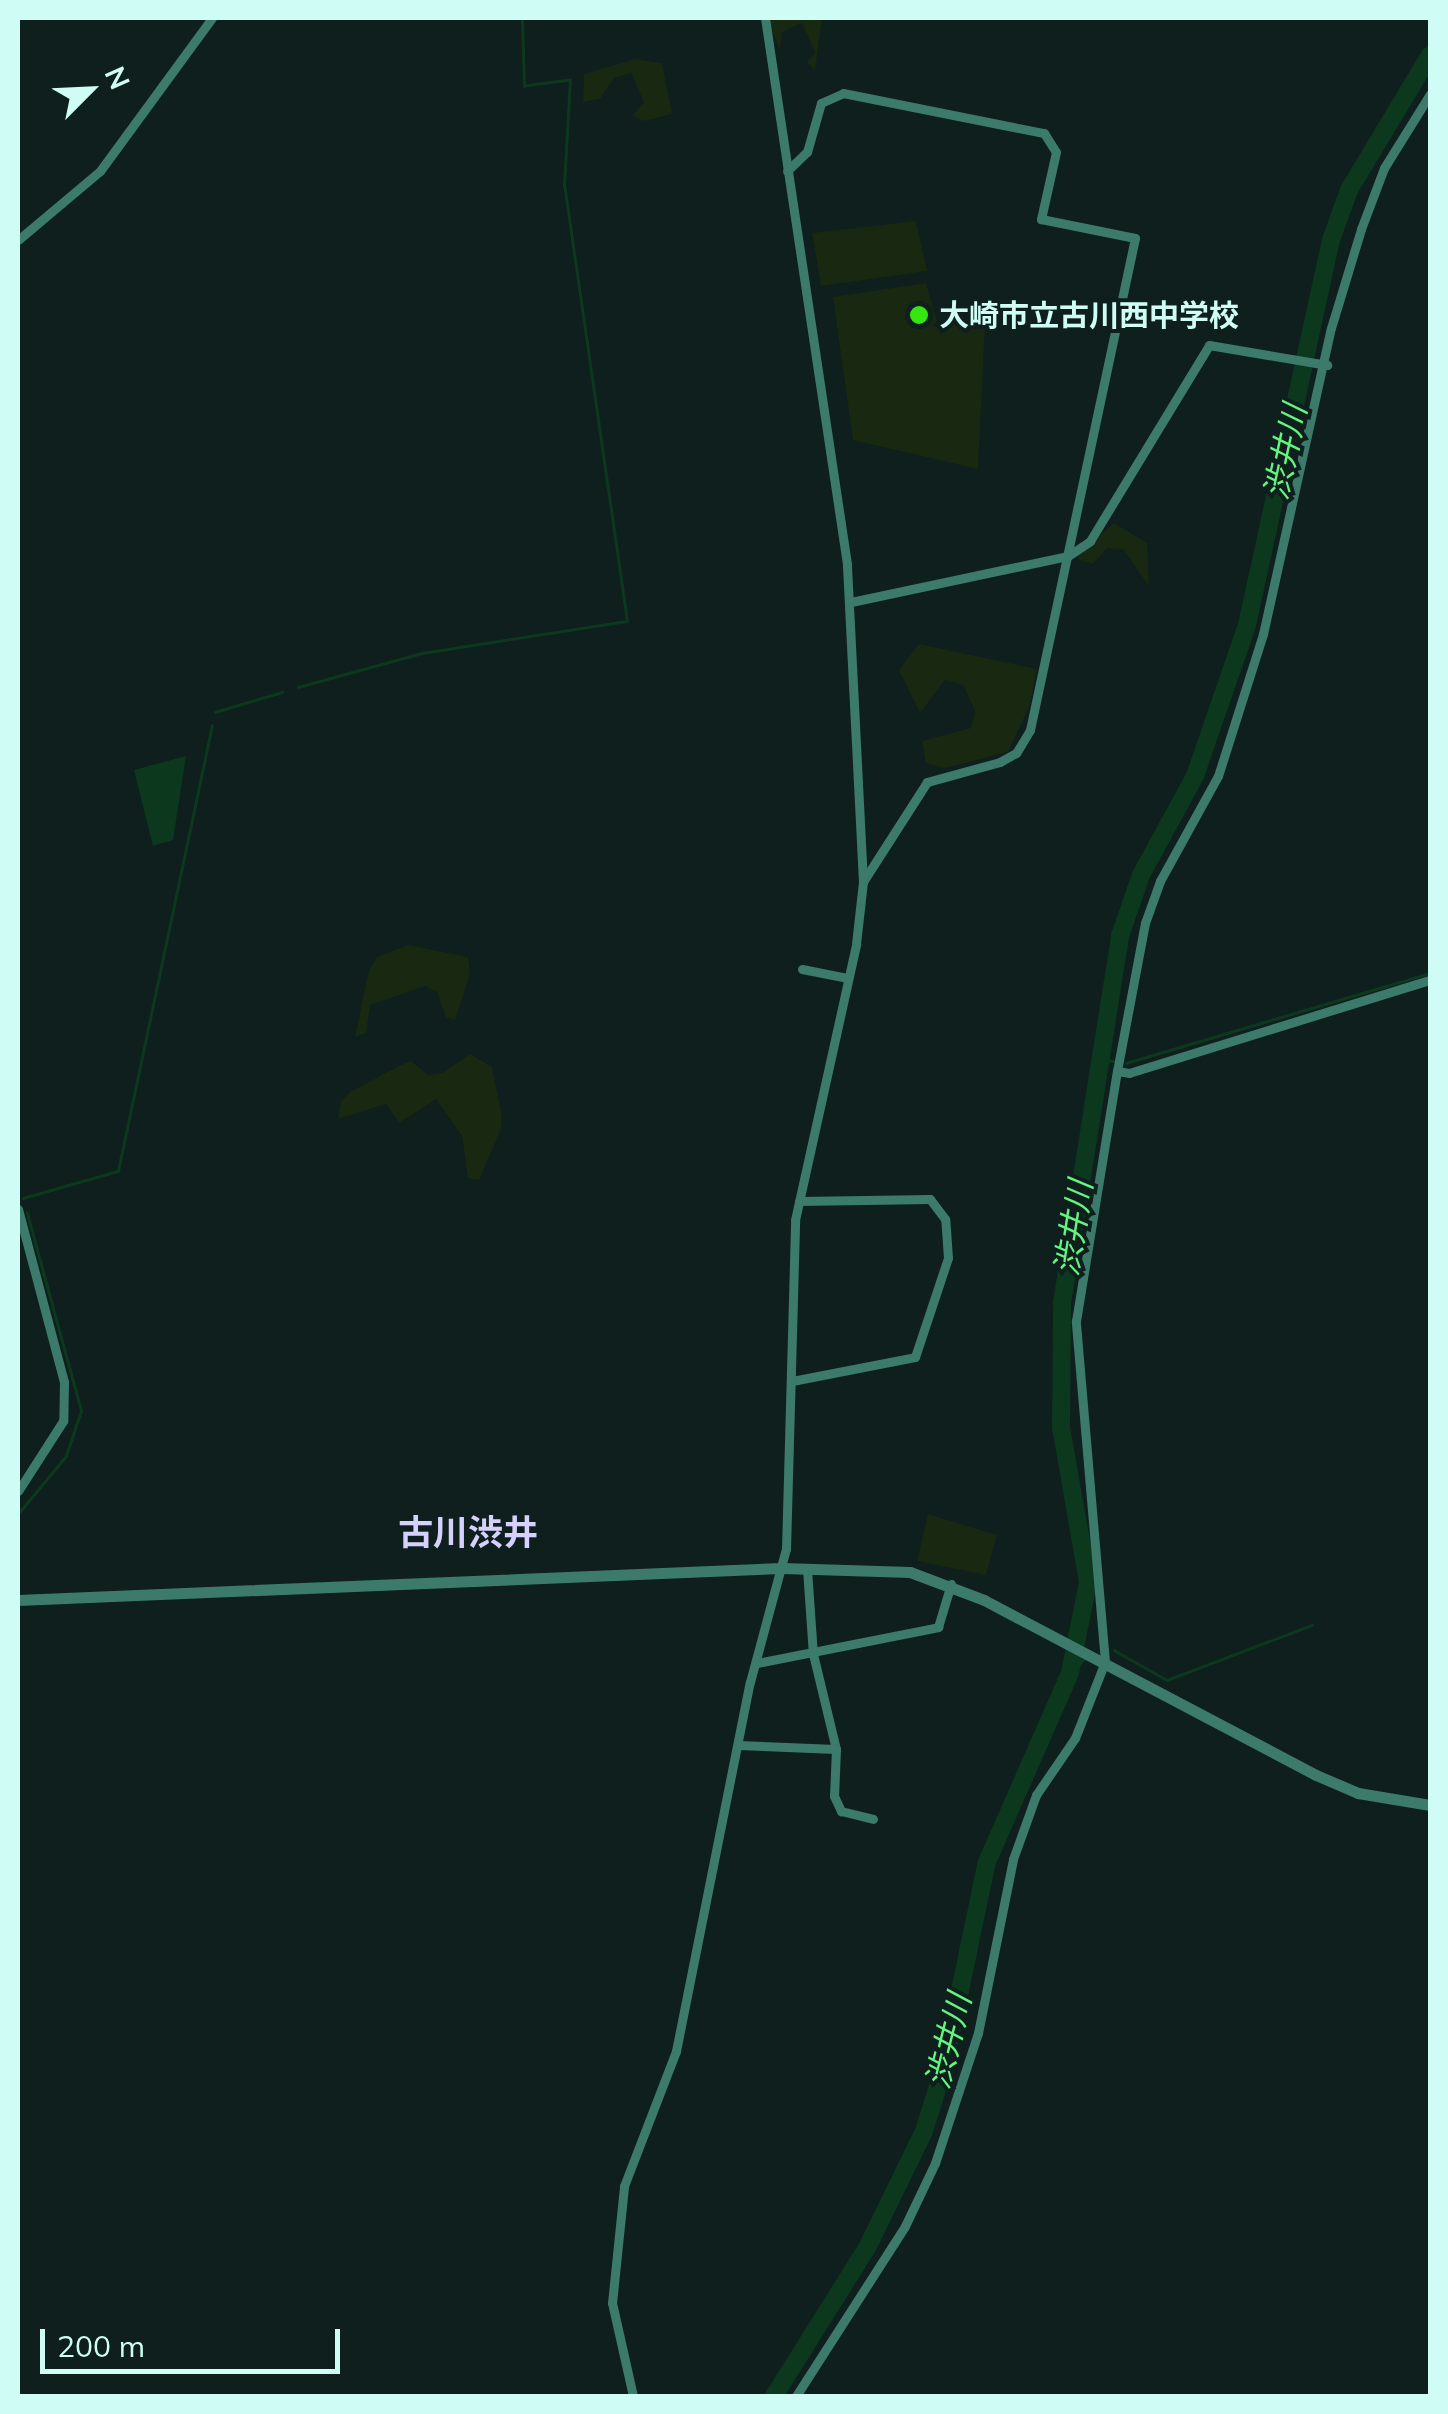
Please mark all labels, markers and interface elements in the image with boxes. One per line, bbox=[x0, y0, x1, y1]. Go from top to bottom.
north arrow bbox=[40, 40, 140, 140]
text: N bbox=[98, 61, 138, 94]
place label: 大崎市立古川西中学校 bbox=[939, 297, 1239, 333]
marker: 大崎市立古川西中学校 bbox=[908, 304, 930, 326]
water label: 渋井川 bbox=[1256, 401, 1314, 503]
water label: 渋井川 bbox=[1047, 1178, 1099, 1278]
district label: 古川渋井 bbox=[398, 1511, 538, 1553]
water label: 渋井川 bbox=[918, 1990, 978, 2092]
scale bar bbox=[45, 2309, 345, 2371]
text: 200 m bbox=[57, 2327, 145, 2365]

